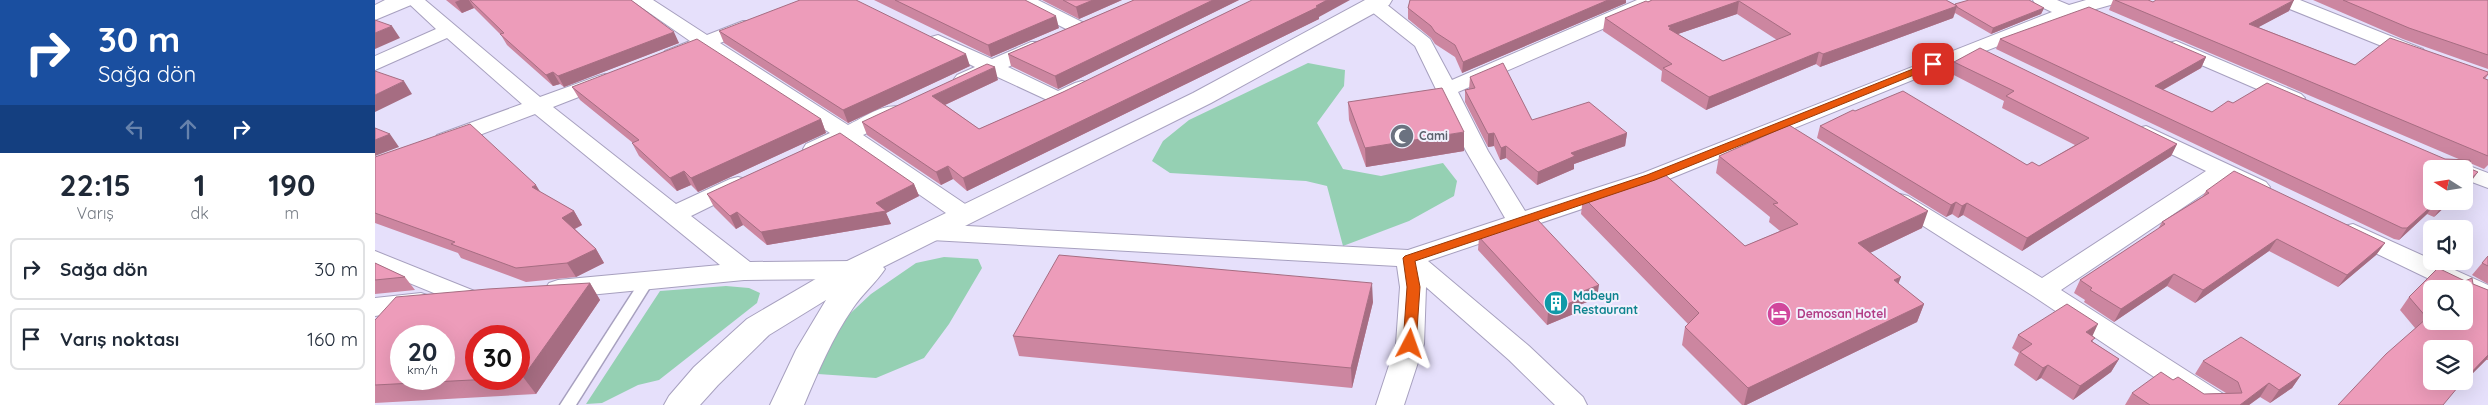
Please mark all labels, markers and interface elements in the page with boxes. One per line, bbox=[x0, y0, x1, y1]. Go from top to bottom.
text: 30 m bbox=[98, 17, 180, 61]
icon: right bbox=[15, 20, 80, 85]
pin bbox=[1912, 43, 1954, 85]
icon: arrive bbox=[1919, 50, 1947, 78]
text: Sağa dön bbox=[98, 60, 196, 88]
icon: left bbox=[121, 115, 149, 143]
icon: ahead bbox=[174, 115, 202, 143]
icon: right bbox=[227, 115, 255, 143]
mosque icon: Cami bbox=[1389, 123, 1415, 149]
place label: Cami bbox=[1419, 128, 1448, 143]
north arrow bbox=[2423, 160, 2473, 210]
map controls bbox=[2423, 160, 2473, 390]
text: 22:15 bbox=[60, 166, 131, 204]
text: 1 bbox=[194, 166, 205, 204]
text: 190 bbox=[268, 166, 315, 204]
text: Varış bbox=[77, 203, 114, 223]
text: dk bbox=[190, 203, 209, 223]
text: m bbox=[285, 203, 299, 223]
button: sound bbox=[2423, 220, 2473, 270]
icon: right bbox=[17, 255, 45, 283]
text: Sağa dön bbox=[60, 257, 148, 281]
text: 30 m bbox=[314, 257, 358, 281]
button: search bbox=[2423, 280, 2473, 330]
place label: Mabeyn Restaurant bbox=[1573, 288, 1638, 317]
building icon: Mabeyn Restaurant bbox=[1543, 290, 1569, 316]
hotel icon: Demosan Hotel bbox=[1766, 301, 1792, 327]
place label: Demosan Hotel bbox=[1797, 306, 1887, 321]
position arrow bbox=[1383, 317, 1435, 369]
icon: arrive bbox=[17, 325, 45, 353]
speed limit sign: 30 bbox=[465, 325, 530, 390]
text: Varış noktası bbox=[60, 327, 179, 351]
text: 160 m bbox=[307, 327, 358, 351]
text: 20 bbox=[408, 336, 437, 367]
button: layers bbox=[2423, 340, 2473, 390]
text: km/h bbox=[407, 362, 438, 377]

